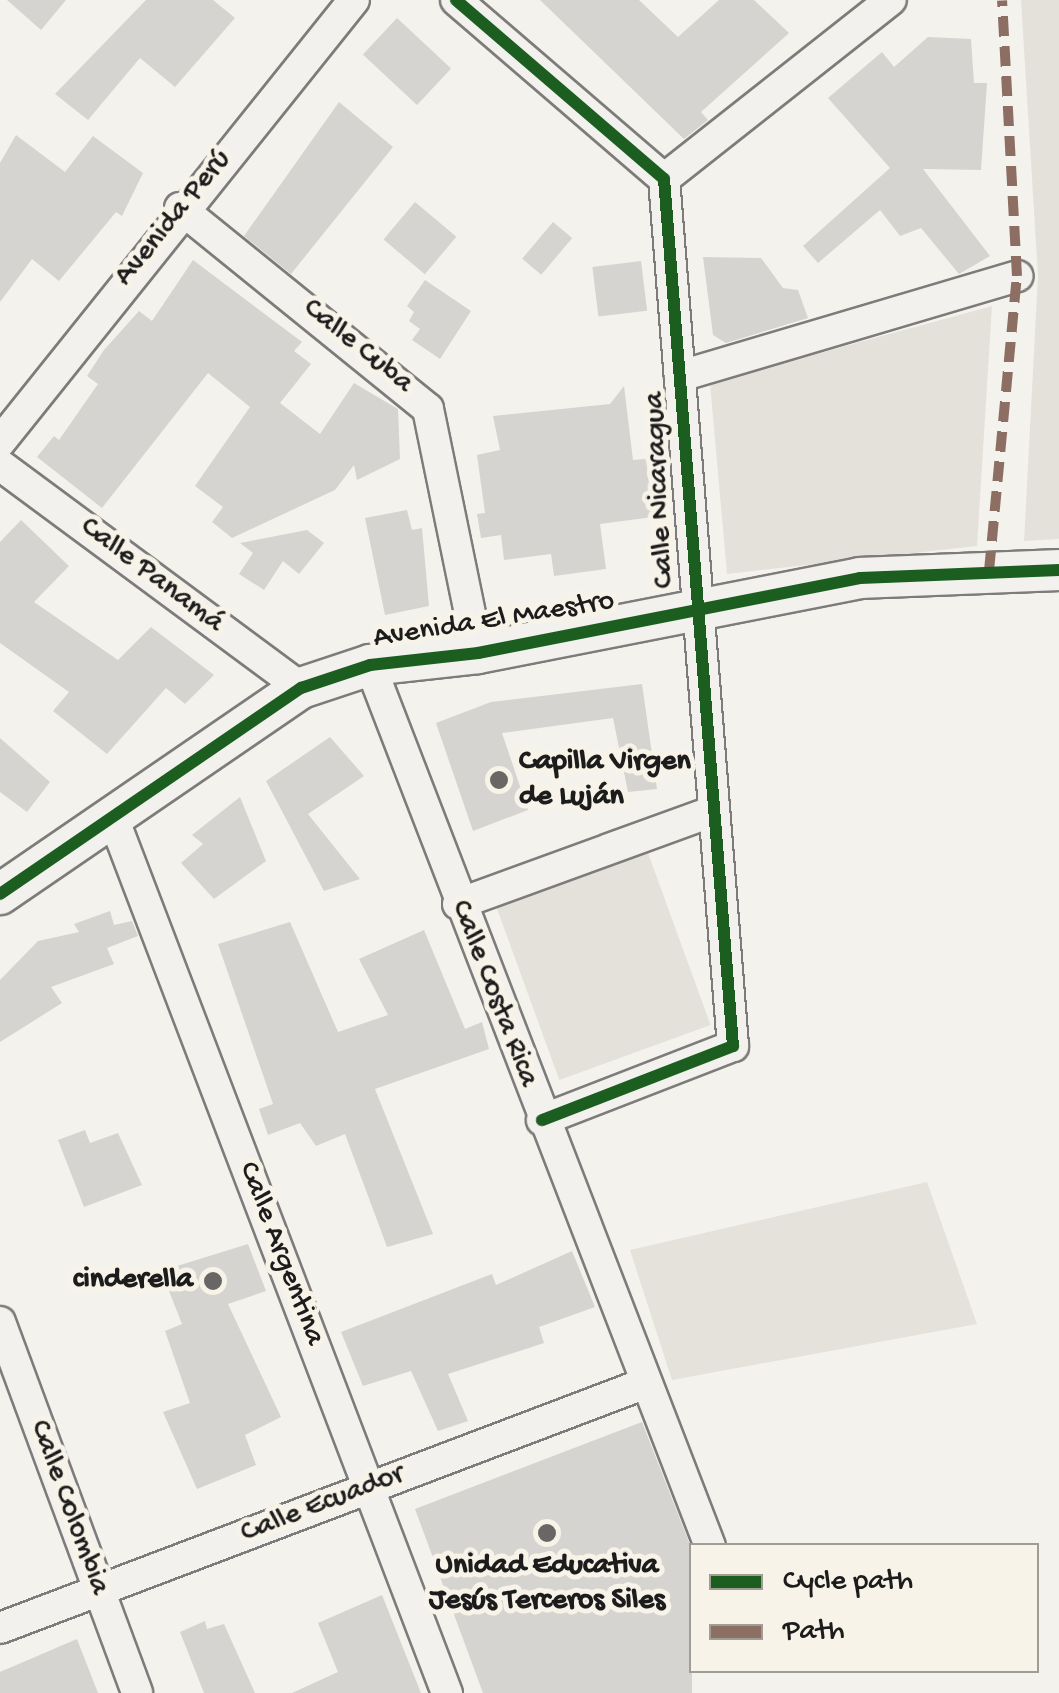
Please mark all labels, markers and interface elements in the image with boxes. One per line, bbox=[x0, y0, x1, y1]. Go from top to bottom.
street label: Avenida Perú bbox=[108, 143, 240, 295]
street label: Calle Cuba bbox=[295, 292, 419, 402]
street label: Calle Nicaragua bbox=[638, 391, 684, 589]
street label: Calle Panamá bbox=[72, 510, 230, 642]
street label: Avenida El Maestro bbox=[371, 584, 617, 658]
place label: Capilla Virgen de Luján bbox=[519, 745, 691, 816]
marker: Capilla Virgen de Luján bbox=[488, 769, 510, 791]
street label: Calle Costa Rica bbox=[441, 896, 545, 1092]
street label: Calle Argentina bbox=[229, 1157, 331, 1351]
place label: cinderella bbox=[73, 1263, 193, 1299]
marker: cinderella bbox=[202, 1270, 224, 1292]
street label: Calle Colombia bbox=[20, 1416, 116, 1600]
street label: Calle Ecuador bbox=[236, 1457, 410, 1553]
marker: Unidad Educativa Jesús Terceros Siles bbox=[536, 1522, 558, 1544]
legend bbox=[689, 1543, 1039, 1673]
place label: Unidad Educativa Jesús Terceros Siles bbox=[429, 1549, 665, 1620]
text: Cycle path bbox=[783, 1565, 913, 1600]
text: Path bbox=[783, 1615, 845, 1650]

